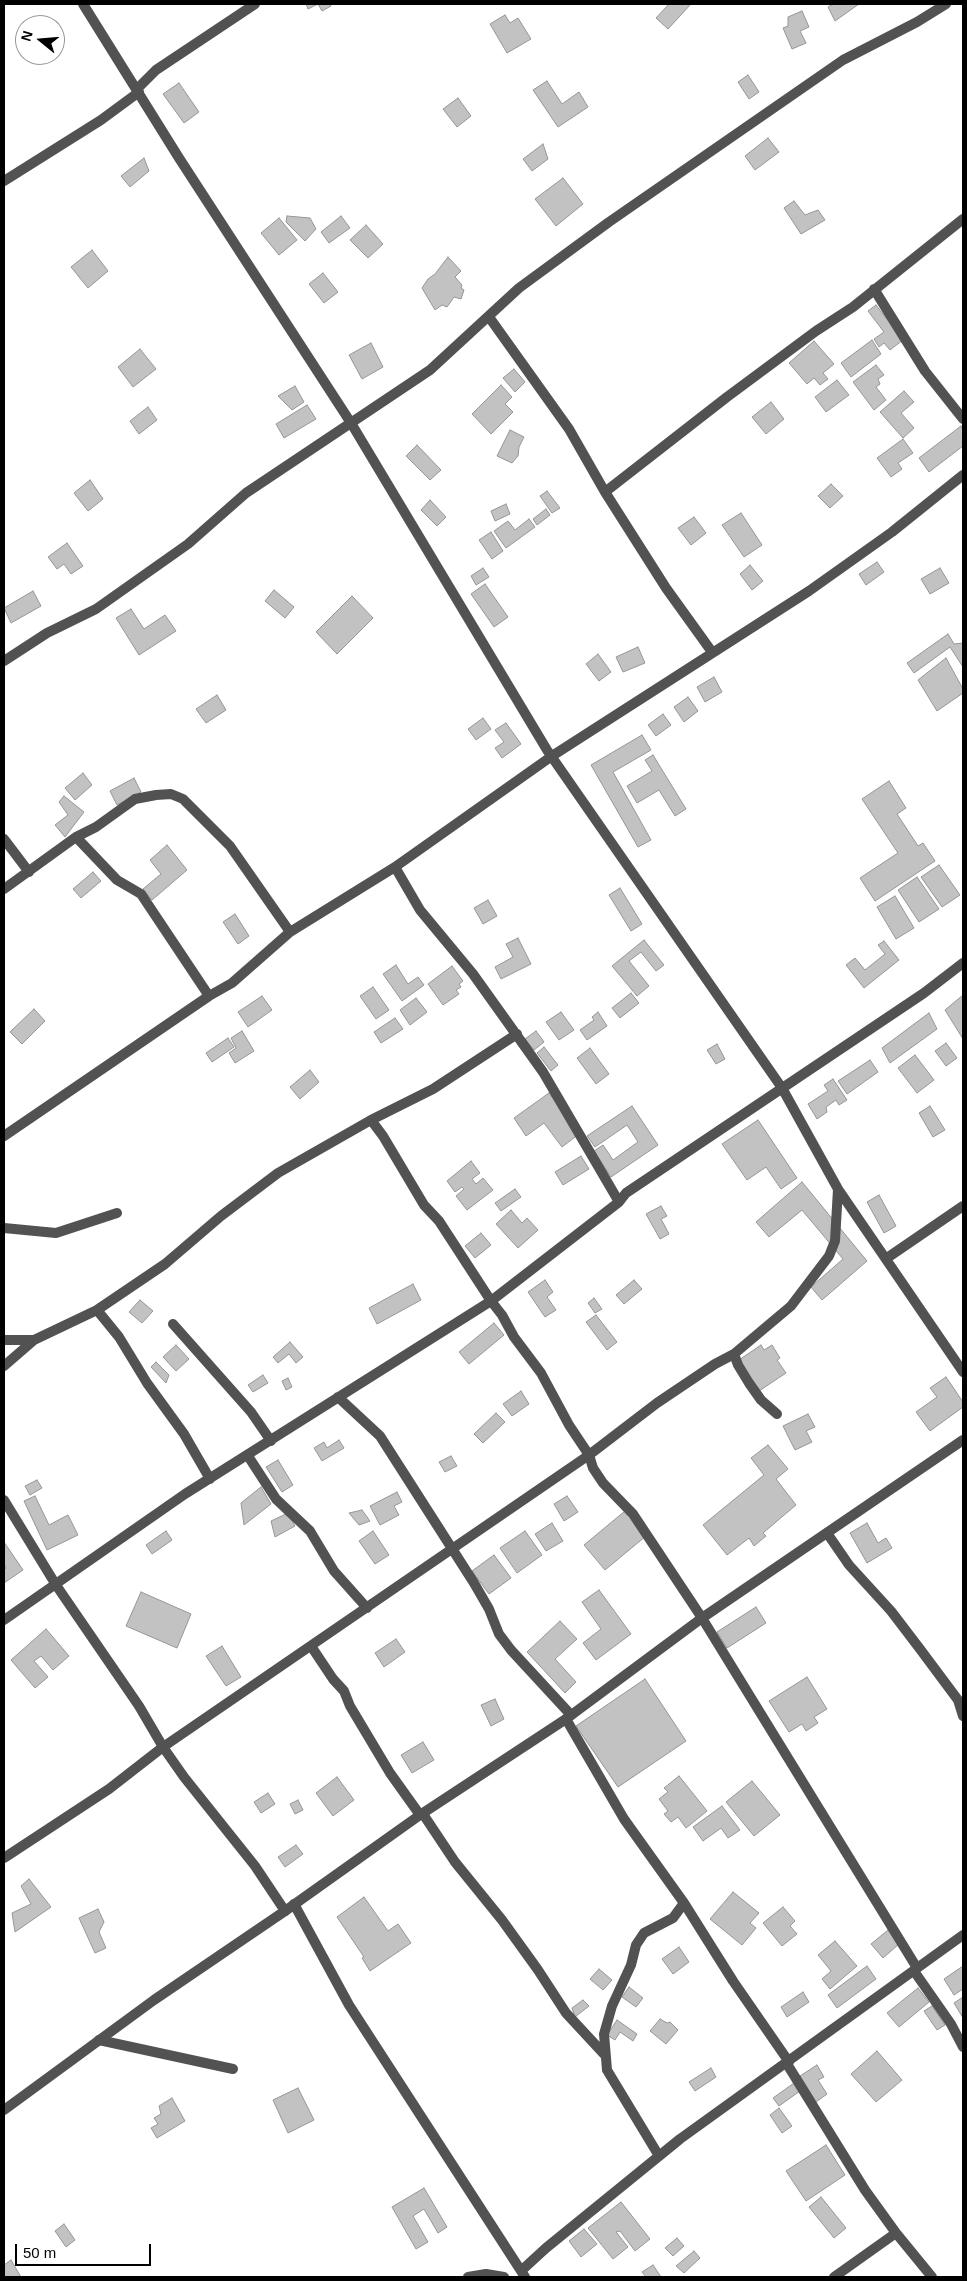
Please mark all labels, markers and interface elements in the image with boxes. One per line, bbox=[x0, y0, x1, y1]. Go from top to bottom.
north arrow bbox=[15, 15, 65, 65]
text: N bbox=[17, 29, 36, 43]
scale bar bbox=[18, 2234, 154, 2266]
text: 50 m bbox=[23, 2244, 56, 2261]

